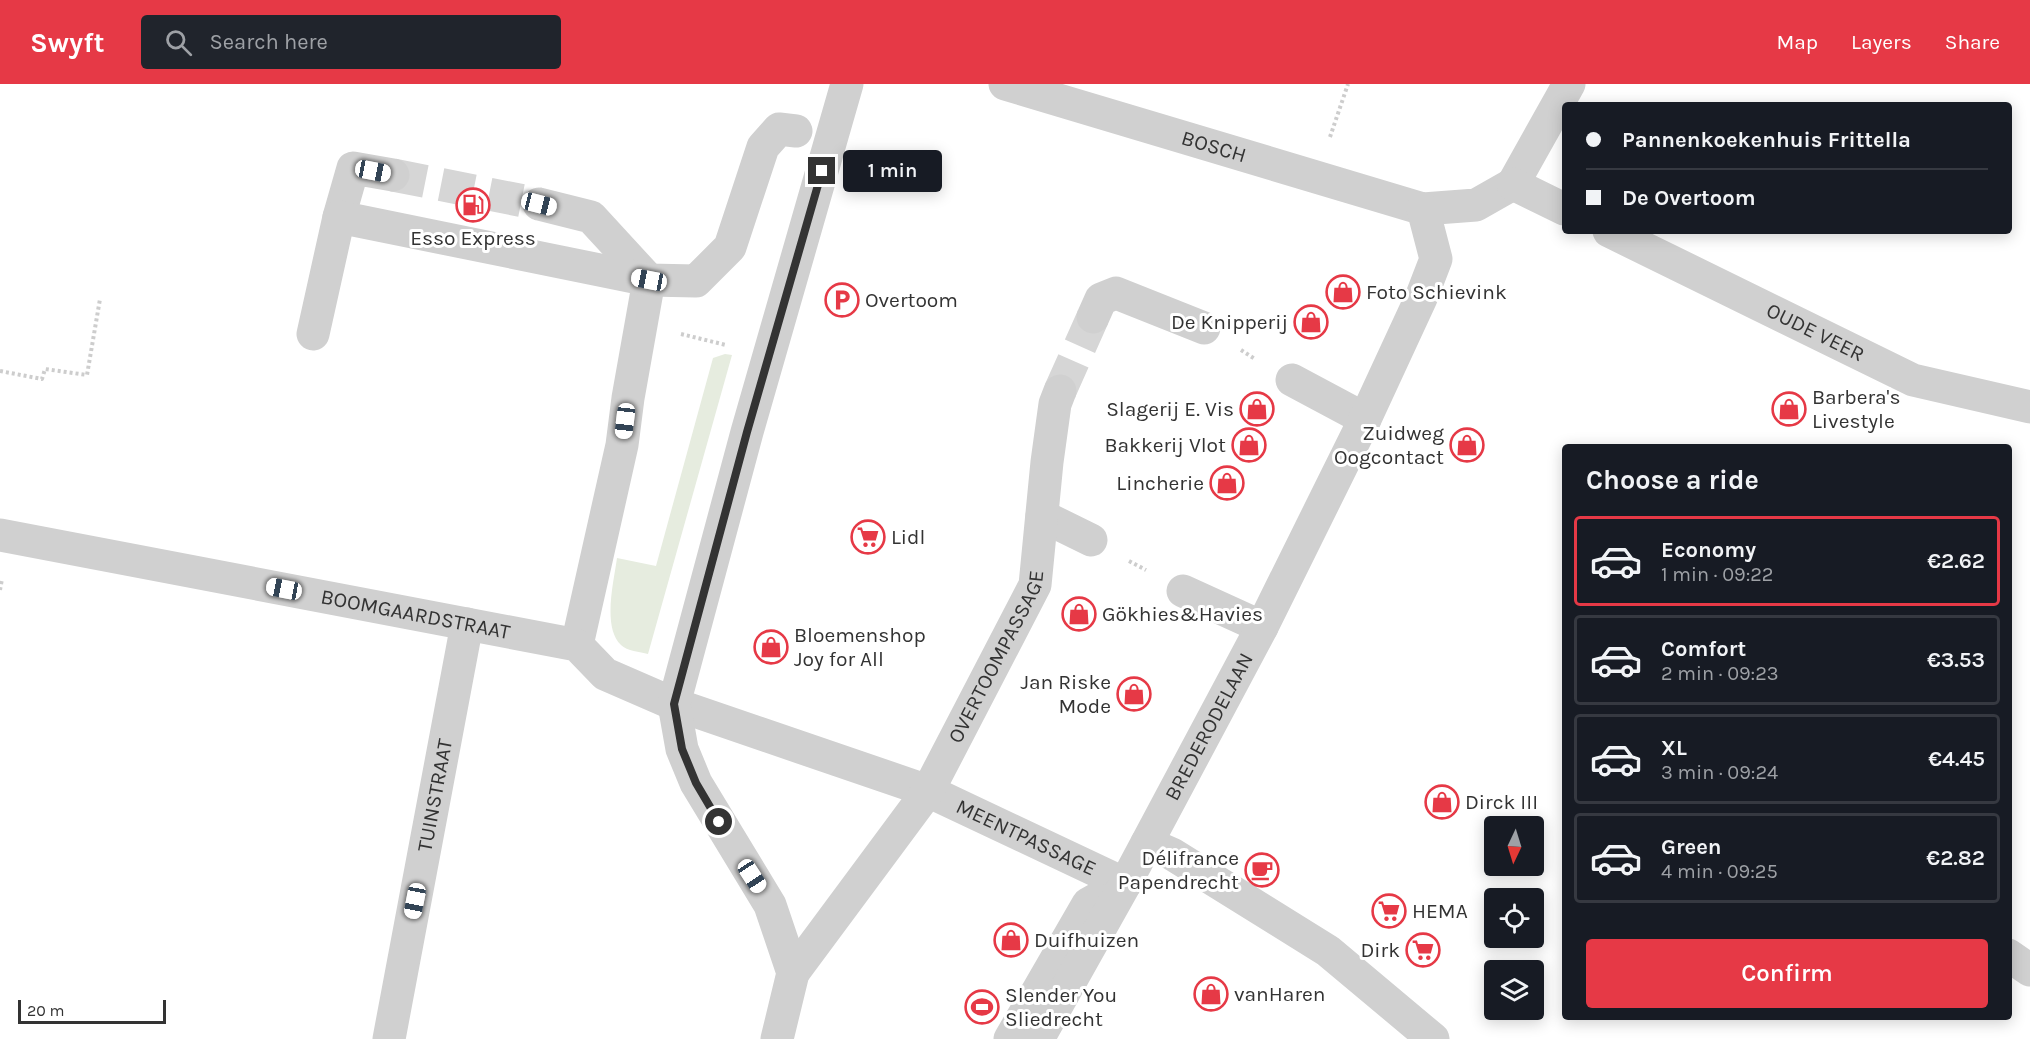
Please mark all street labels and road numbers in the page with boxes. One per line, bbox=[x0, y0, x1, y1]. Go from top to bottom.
street label: BOSCH bbox=[1179, 125, 1249, 167]
street label: OUDE VEER bbox=[1763, 298, 1869, 366]
street label: OVERTOOMPASSAGE bbox=[943, 569, 1048, 747]
street label: BOOMGAARDSTRAAT bbox=[319, 584, 513, 644]
street label: BREDERODELAAN bbox=[1160, 649, 1258, 805]
street label: TUINSTRAAT bbox=[412, 736, 457, 854]
street label: MEENTPASSAGE bbox=[952, 794, 1100, 881]

